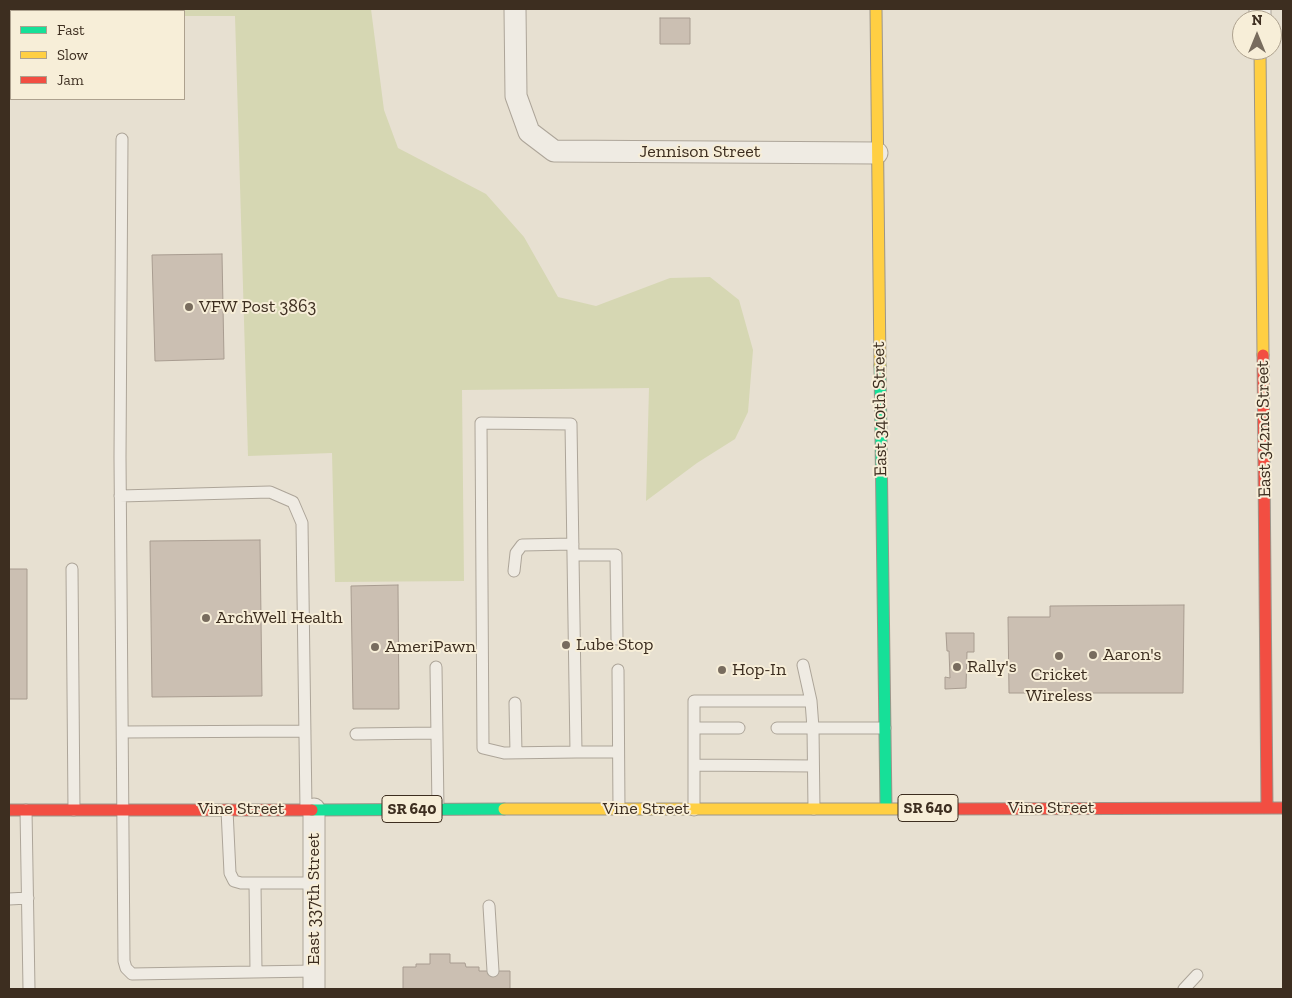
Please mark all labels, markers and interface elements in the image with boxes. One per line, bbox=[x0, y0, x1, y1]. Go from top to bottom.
legend bbox=[10, 10, 185, 100]
north arrow bbox=[1232, 10, 1282, 60]
text: N bbox=[1252, 12, 1262, 29]
text: Fast bbox=[57, 21, 85, 39]
text: Slow bbox=[57, 46, 88, 64]
text: Jam bbox=[57, 71, 84, 89]
street label: Jennison Street bbox=[640, 141, 760, 163]
place label: VFW Post 3863 bbox=[199, 296, 316, 318]
marker: VFW Post 3863 bbox=[183, 301, 195, 313]
street label: East 340th Street bbox=[868, 341, 892, 477]
street label: East 342nd Street bbox=[1252, 360, 1276, 498]
place label: ArchWell Health bbox=[216, 607, 343, 629]
marker: ArchWell Health bbox=[200, 612, 212, 624]
place label: Lube Stop bbox=[576, 634, 653, 656]
place label: AmeriPawn bbox=[385, 636, 476, 658]
marker: Lube Stop bbox=[560, 639, 572, 651]
marker: AmeriPawn bbox=[369, 641, 381, 653]
place label: Aaron's bbox=[1103, 644, 1161, 666]
marker: Aaron's bbox=[1087, 649, 1099, 661]
marker: Cricket Wireless bbox=[1053, 650, 1065, 662]
place label: Rally's bbox=[967, 656, 1017, 678]
place label: Hop-In bbox=[732, 659, 786, 681]
marker: Rally's bbox=[951, 661, 963, 673]
marker: Hop-In bbox=[716, 664, 728, 676]
place label: Cricket Wireless bbox=[1026, 664, 1092, 706]
road number: SR 640 bbox=[898, 794, 958, 821]
road number: SR 640 bbox=[382, 796, 442, 822]
street label: Vine Street bbox=[1008, 797, 1094, 819]
street label: Vine Street bbox=[198, 798, 284, 820]
street label: Vine Street bbox=[603, 798, 689, 820]
street label: East 337th Street bbox=[303, 833, 325, 965]

